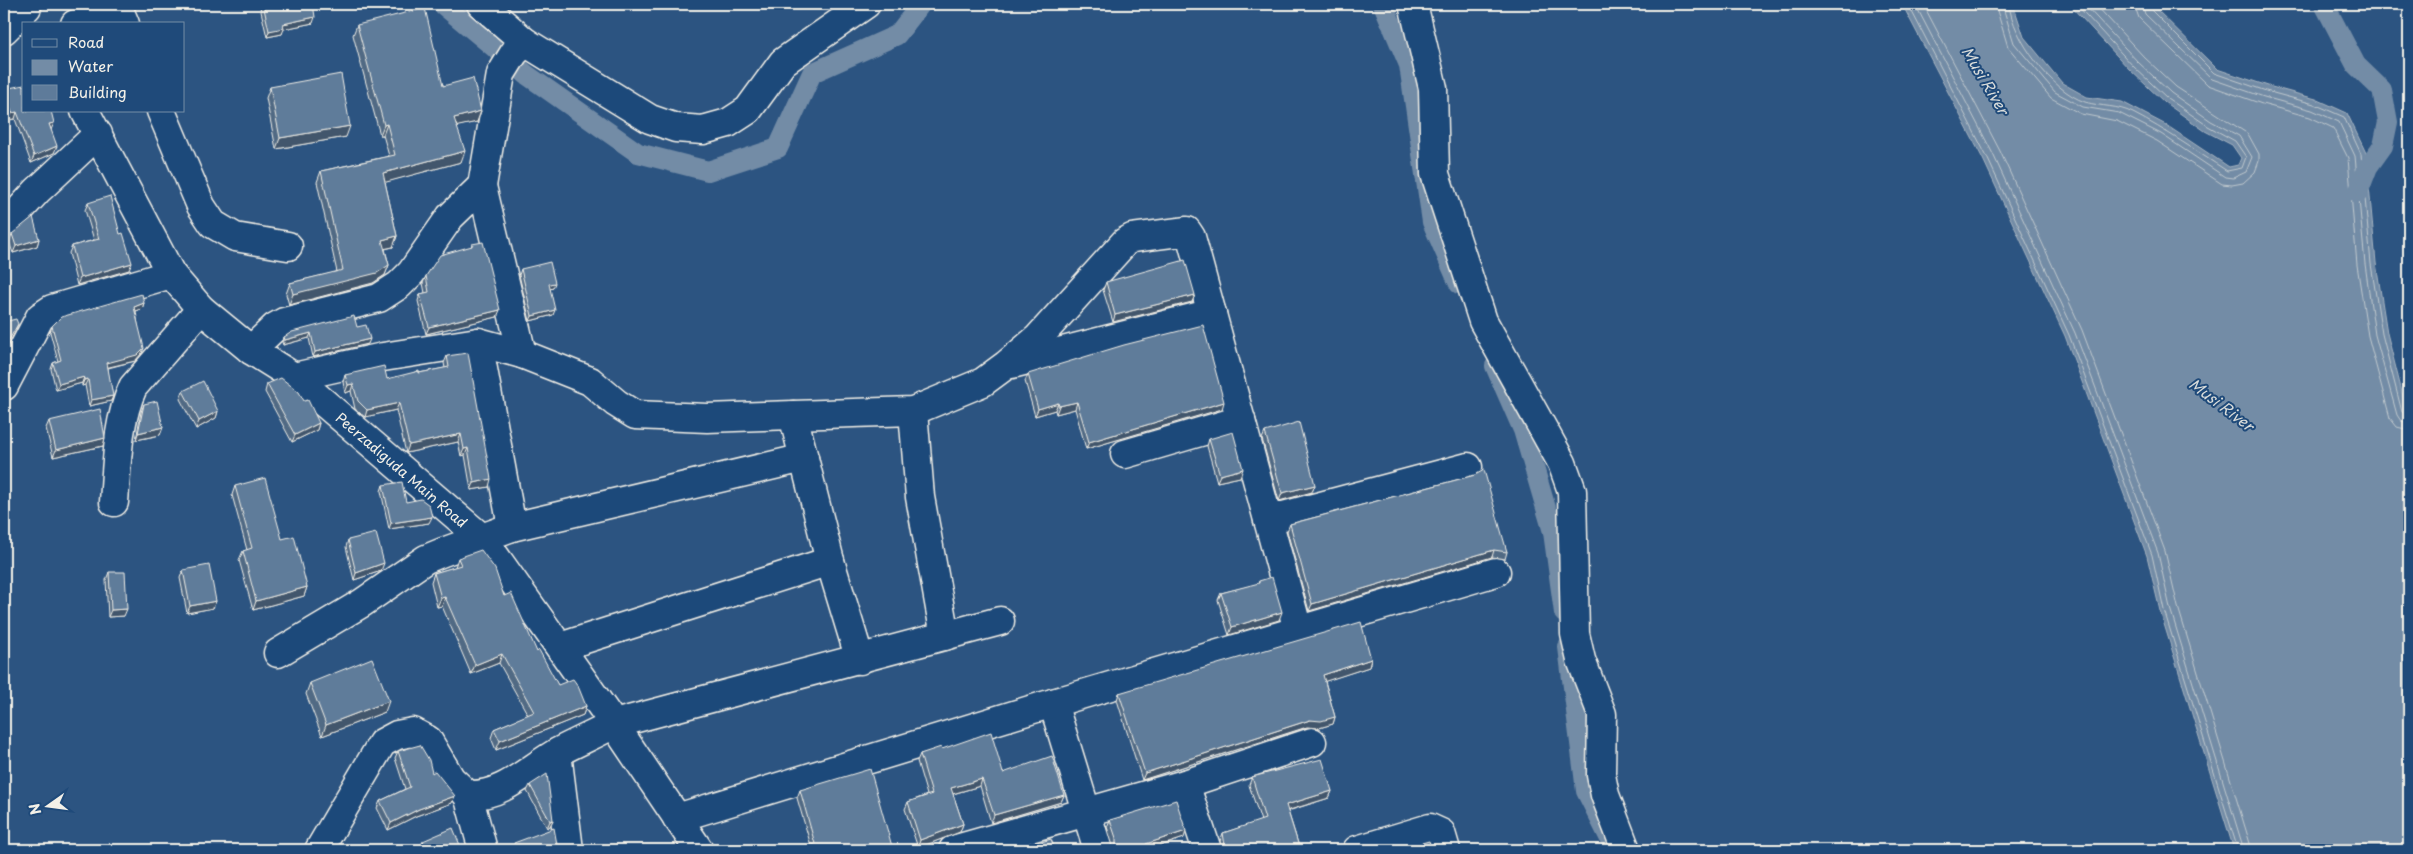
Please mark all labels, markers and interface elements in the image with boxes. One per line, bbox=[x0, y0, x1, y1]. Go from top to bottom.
legend bbox=[22, 22, 185, 112]
text: Road bbox=[68, 30, 104, 53]
water label: Musi River bbox=[1957, 42, 2017, 120]
text: Water bbox=[68, 54, 113, 77]
text: Building bbox=[68, 80, 127, 103]
water label: Musi River bbox=[2185, 372, 2261, 437]
street label: Peerzadiguda Main Road bbox=[331, 407, 472, 532]
north arrow bbox=[22, 782, 72, 832]
text: N bbox=[23, 801, 46, 817]

